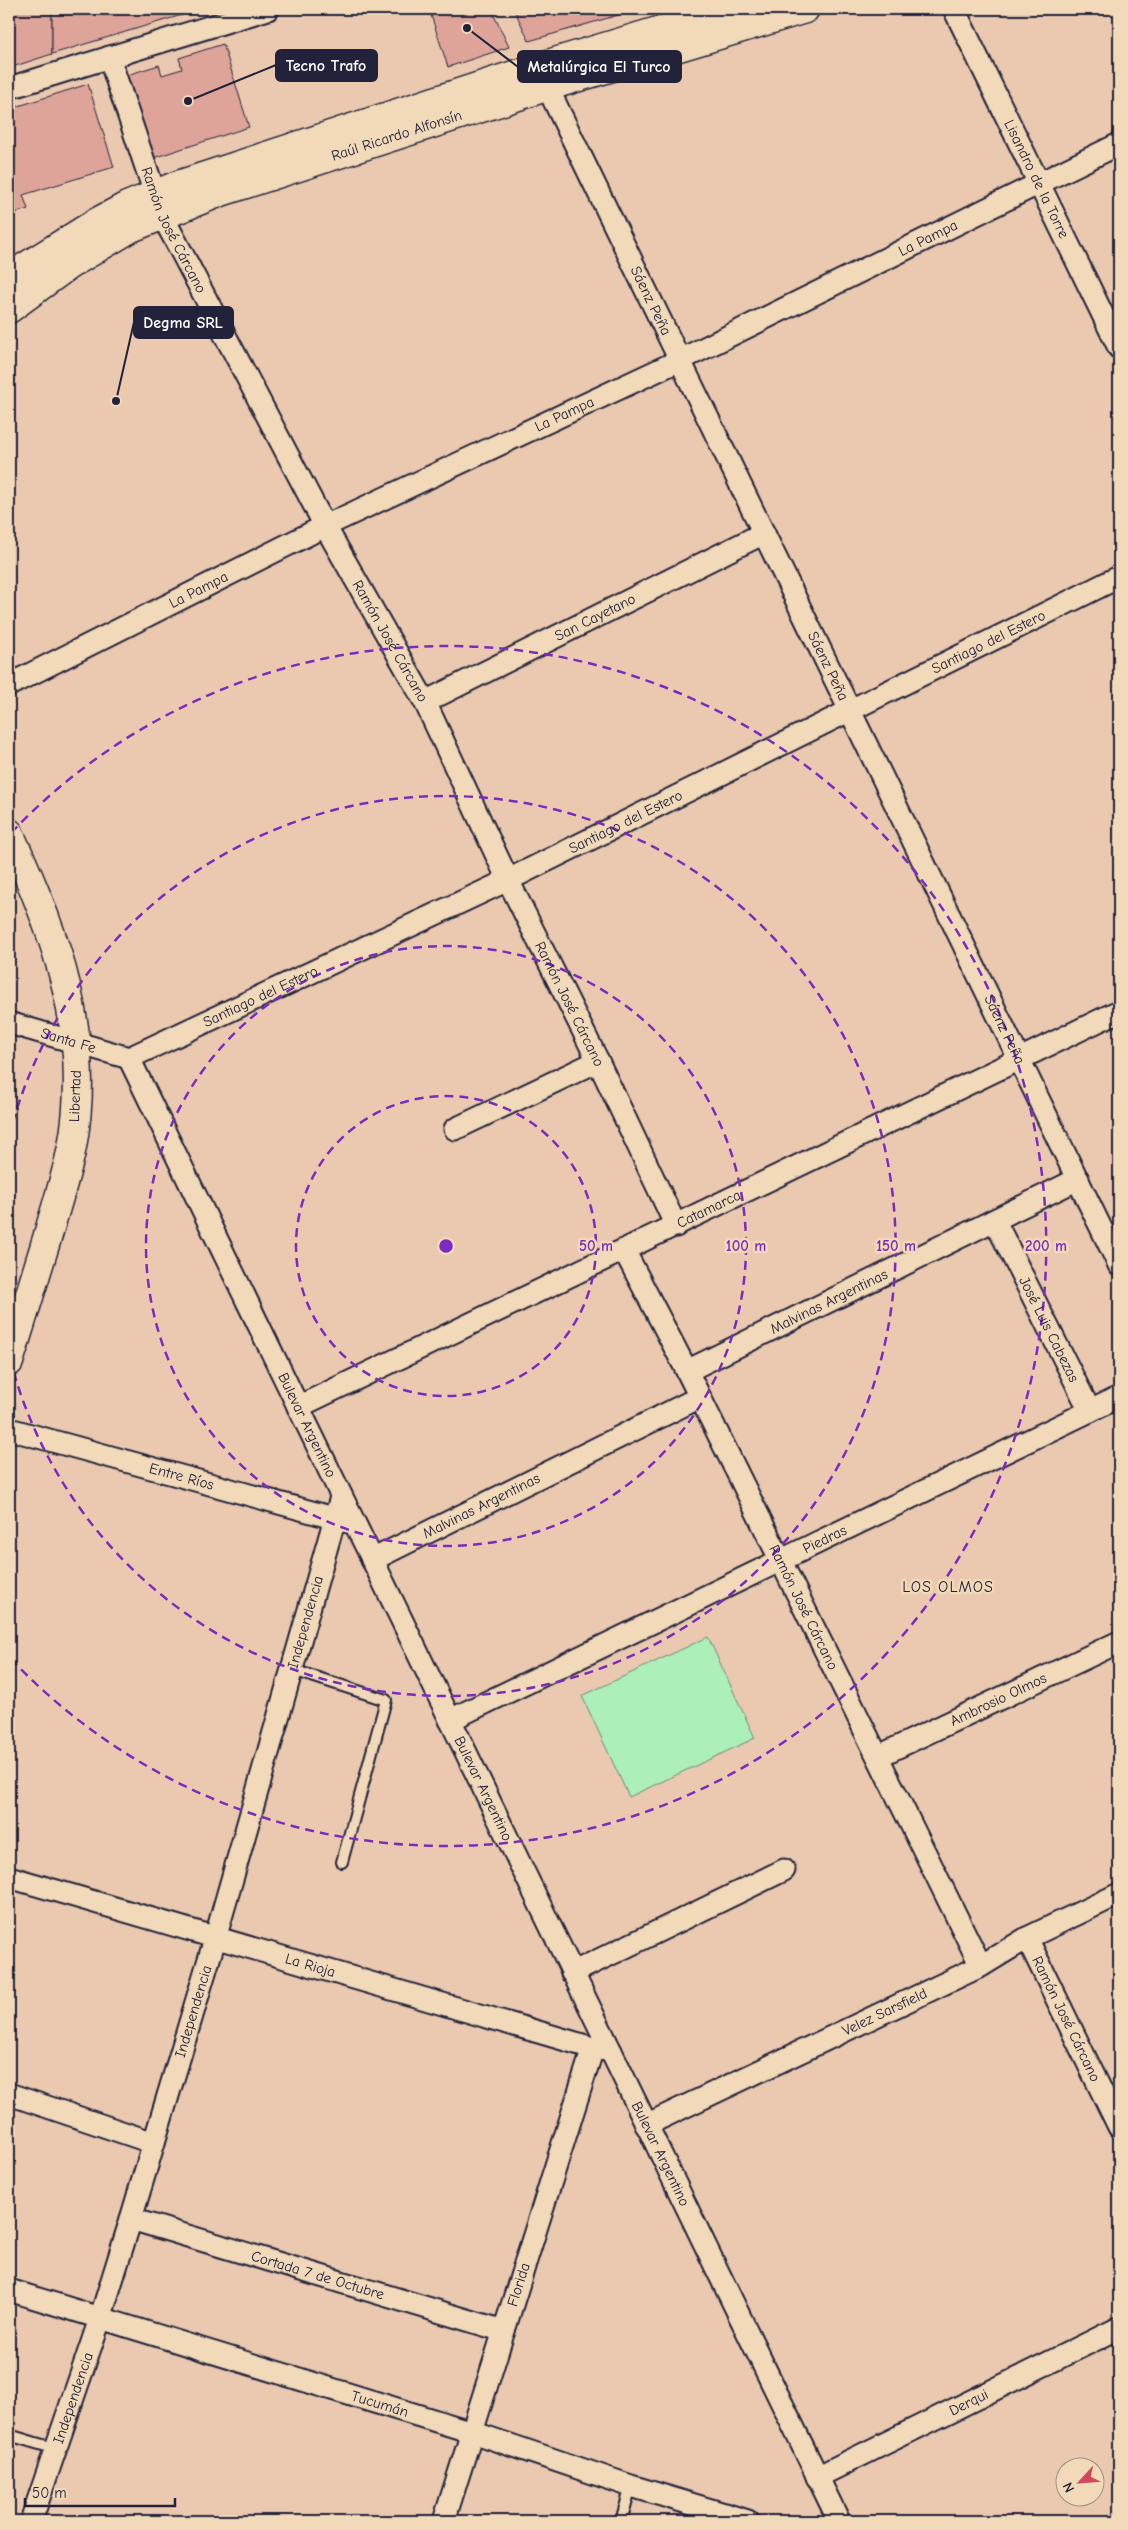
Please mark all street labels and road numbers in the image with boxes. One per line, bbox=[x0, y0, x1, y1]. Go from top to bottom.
street label: Raúl Ricardo Alfonsín bbox=[329, 106, 464, 165]
street label: Lisandro de la Torre bbox=[1000, 117, 1073, 242]
street label: Ramón José Cárcano bbox=[137, 164, 210, 296]
street label: La Pampa bbox=[895, 216, 961, 260]
street label: Sáenz Peña bbox=[627, 263, 675, 338]
street label: La Pampa bbox=[532, 392, 597, 436]
street label: La Pampa bbox=[166, 567, 231, 612]
street label: Ramón José Cárcano bbox=[349, 577, 432, 705]
street label: San Cayetano bbox=[552, 589, 639, 645]
street label: Santiago del Estero bbox=[929, 606, 1048, 678]
street label: Sáenz Peña bbox=[804, 628, 853, 704]
street label: Santiago del Estero bbox=[566, 786, 686, 857]
street label: Ramón José Cárcano bbox=[531, 938, 608, 1069]
street label: Santiago del Estero bbox=[200, 962, 321, 1031]
street label: Sáenz Peña bbox=[980, 992, 1029, 1067]
street label: Santa Fe bbox=[39, 1024, 99, 1057]
street label: Libertad bbox=[65, 1070, 85, 1122]
street label: Catamarca bbox=[674, 1186, 744, 1232]
street label: Malvinas Argentinas bbox=[767, 1265, 891, 1338]
street label: José Luis Cabezas bbox=[1015, 1273, 1083, 1385]
street label: Bulevar Argentino bbox=[274, 1370, 340, 1481]
street label: Entre Ríos bbox=[147, 1459, 216, 1494]
street label: Malvinas Argentinas bbox=[420, 1469, 543, 1542]
street label: Piedras bbox=[800, 1521, 850, 1557]
street label: Ramón José Cárcano bbox=[765, 1542, 842, 1673]
street label: Independencia bbox=[284, 1574, 327, 1671]
street label: Ambrosio Olmos bbox=[947, 1669, 1049, 1730]
street label: Bulevar Argentino bbox=[450, 1733, 517, 1844]
street label: La Rioja bbox=[283, 1949, 338, 1981]
street label: Ramón José Cárcano bbox=[1028, 1953, 1105, 2085]
street label: Independencia bbox=[171, 1963, 216, 2060]
street label: Velez Sarsfield bbox=[839, 1984, 930, 2040]
street label: Bulevar Argentino bbox=[628, 2098, 694, 2209]
street label: Cortada 7 de Octubre bbox=[249, 2247, 387, 2304]
street label: Florida bbox=[503, 2260, 534, 2309]
street label: Independencia bbox=[49, 2350, 97, 2446]
street label: Derqui bbox=[946, 2385, 991, 2419]
street label: Tucumán bbox=[349, 2387, 411, 2421]

